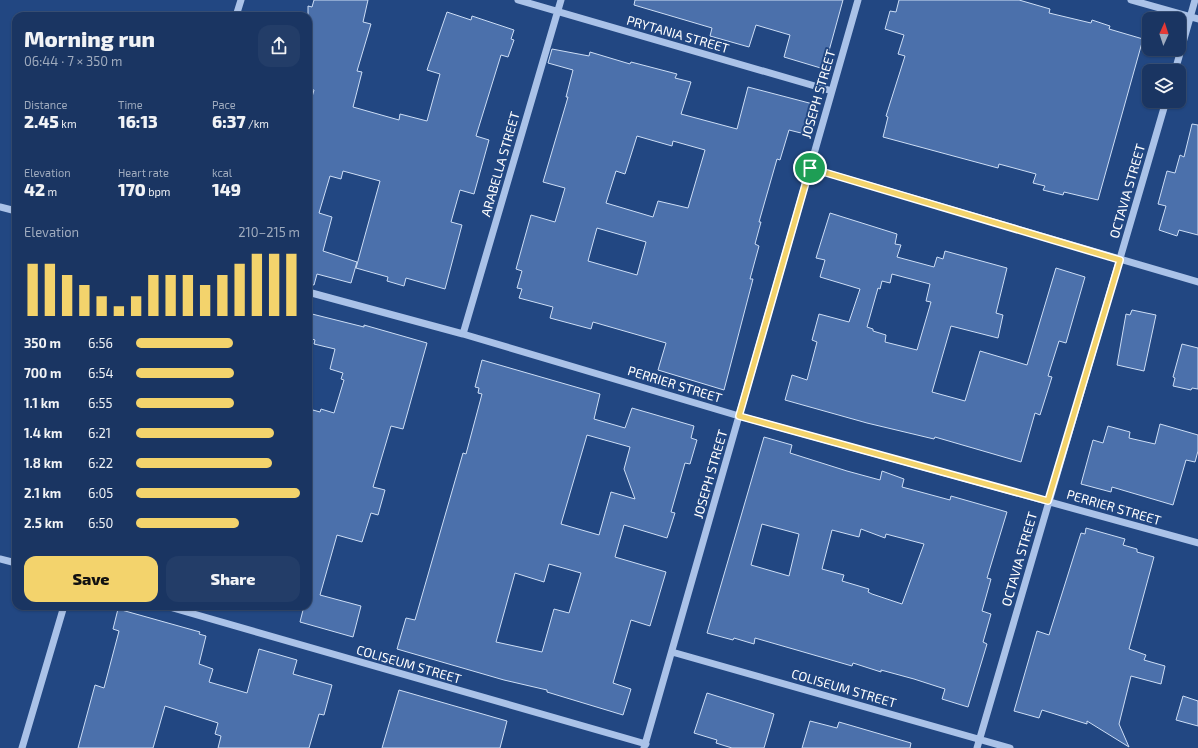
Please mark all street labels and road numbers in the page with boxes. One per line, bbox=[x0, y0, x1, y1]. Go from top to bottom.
street label: PRYTANIA STREET bbox=[625, 12, 732, 56]
street label: JOSEPH STREET bbox=[798, 47, 838, 140]
street label: ARABELLA STREET bbox=[477, 109, 523, 218]
street label: OCTAVIA STREET bbox=[1106, 141, 1148, 240]
street label: PERRIER STREET bbox=[626, 362, 724, 406]
street label: JOSEPH STREET bbox=[690, 427, 730, 520]
street label: PERRIER STREET bbox=[1065, 486, 1164, 528]
street label: OCTAVIA STREET bbox=[998, 509, 1040, 608]
street label: COLISEUM STREET bbox=[355, 641, 464, 687]
street label: COLISEUM STREET bbox=[790, 665, 899, 711]

